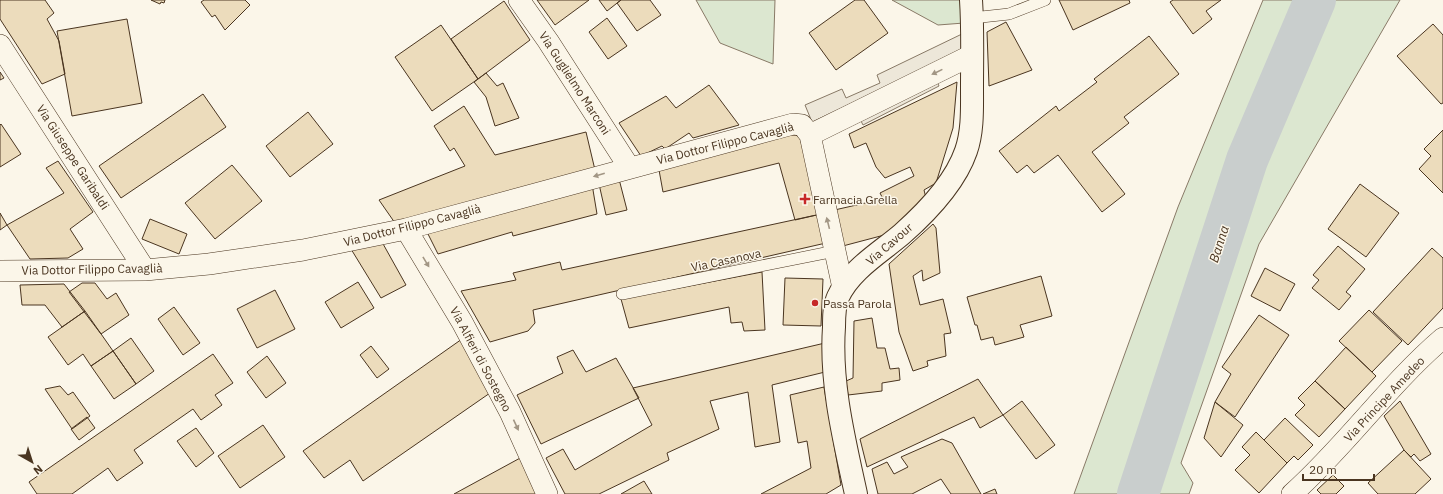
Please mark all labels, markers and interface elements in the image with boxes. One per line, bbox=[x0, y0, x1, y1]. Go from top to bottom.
street label: Via Guglielmo Marconi bbox=[536, 29, 614, 137]
one-way arrow bbox=[932, 69, 943, 75]
street label: Via Giuseppe Garibaldi bbox=[33, 102, 113, 212]
street label: Via Dottor Filippo Cavaglià bbox=[655, 119, 796, 167]
one-way arrow bbox=[593, 173, 605, 179]
place label: Farmacia Grella bbox=[813, 192, 898, 207]
marker: Farmacia Grella bbox=[800, 194, 810, 204]
street label: Via Dottor Filippo Cavaglià bbox=[342, 201, 483, 249]
one-way arrow bbox=[825, 217, 831, 229]
street label: Via Cavour bbox=[863, 219, 916, 268]
water label: Banna bbox=[1205, 223, 1233, 265]
street label: Via Casanova bbox=[690, 245, 763, 275]
one-way arrow bbox=[423, 256, 430, 268]
street label: Via Dottor Filippo Cavaglià bbox=[21, 260, 163, 278]
place label: Passa Parola bbox=[823, 296, 892, 311]
marker: Passa Parola bbox=[810, 298, 820, 308]
street label: Via Alfieri di Sostegno bbox=[447, 304, 515, 414]
street label: Via Principe Amedeo bbox=[1341, 353, 1428, 445]
one-way arrow bbox=[513, 420, 519, 431]
north arrow bbox=[12, 442, 52, 482]
scale bar bbox=[1303, 456, 1374, 482]
text: N bbox=[31, 462, 46, 478]
text: 20 m bbox=[1309, 462, 1337, 477]

